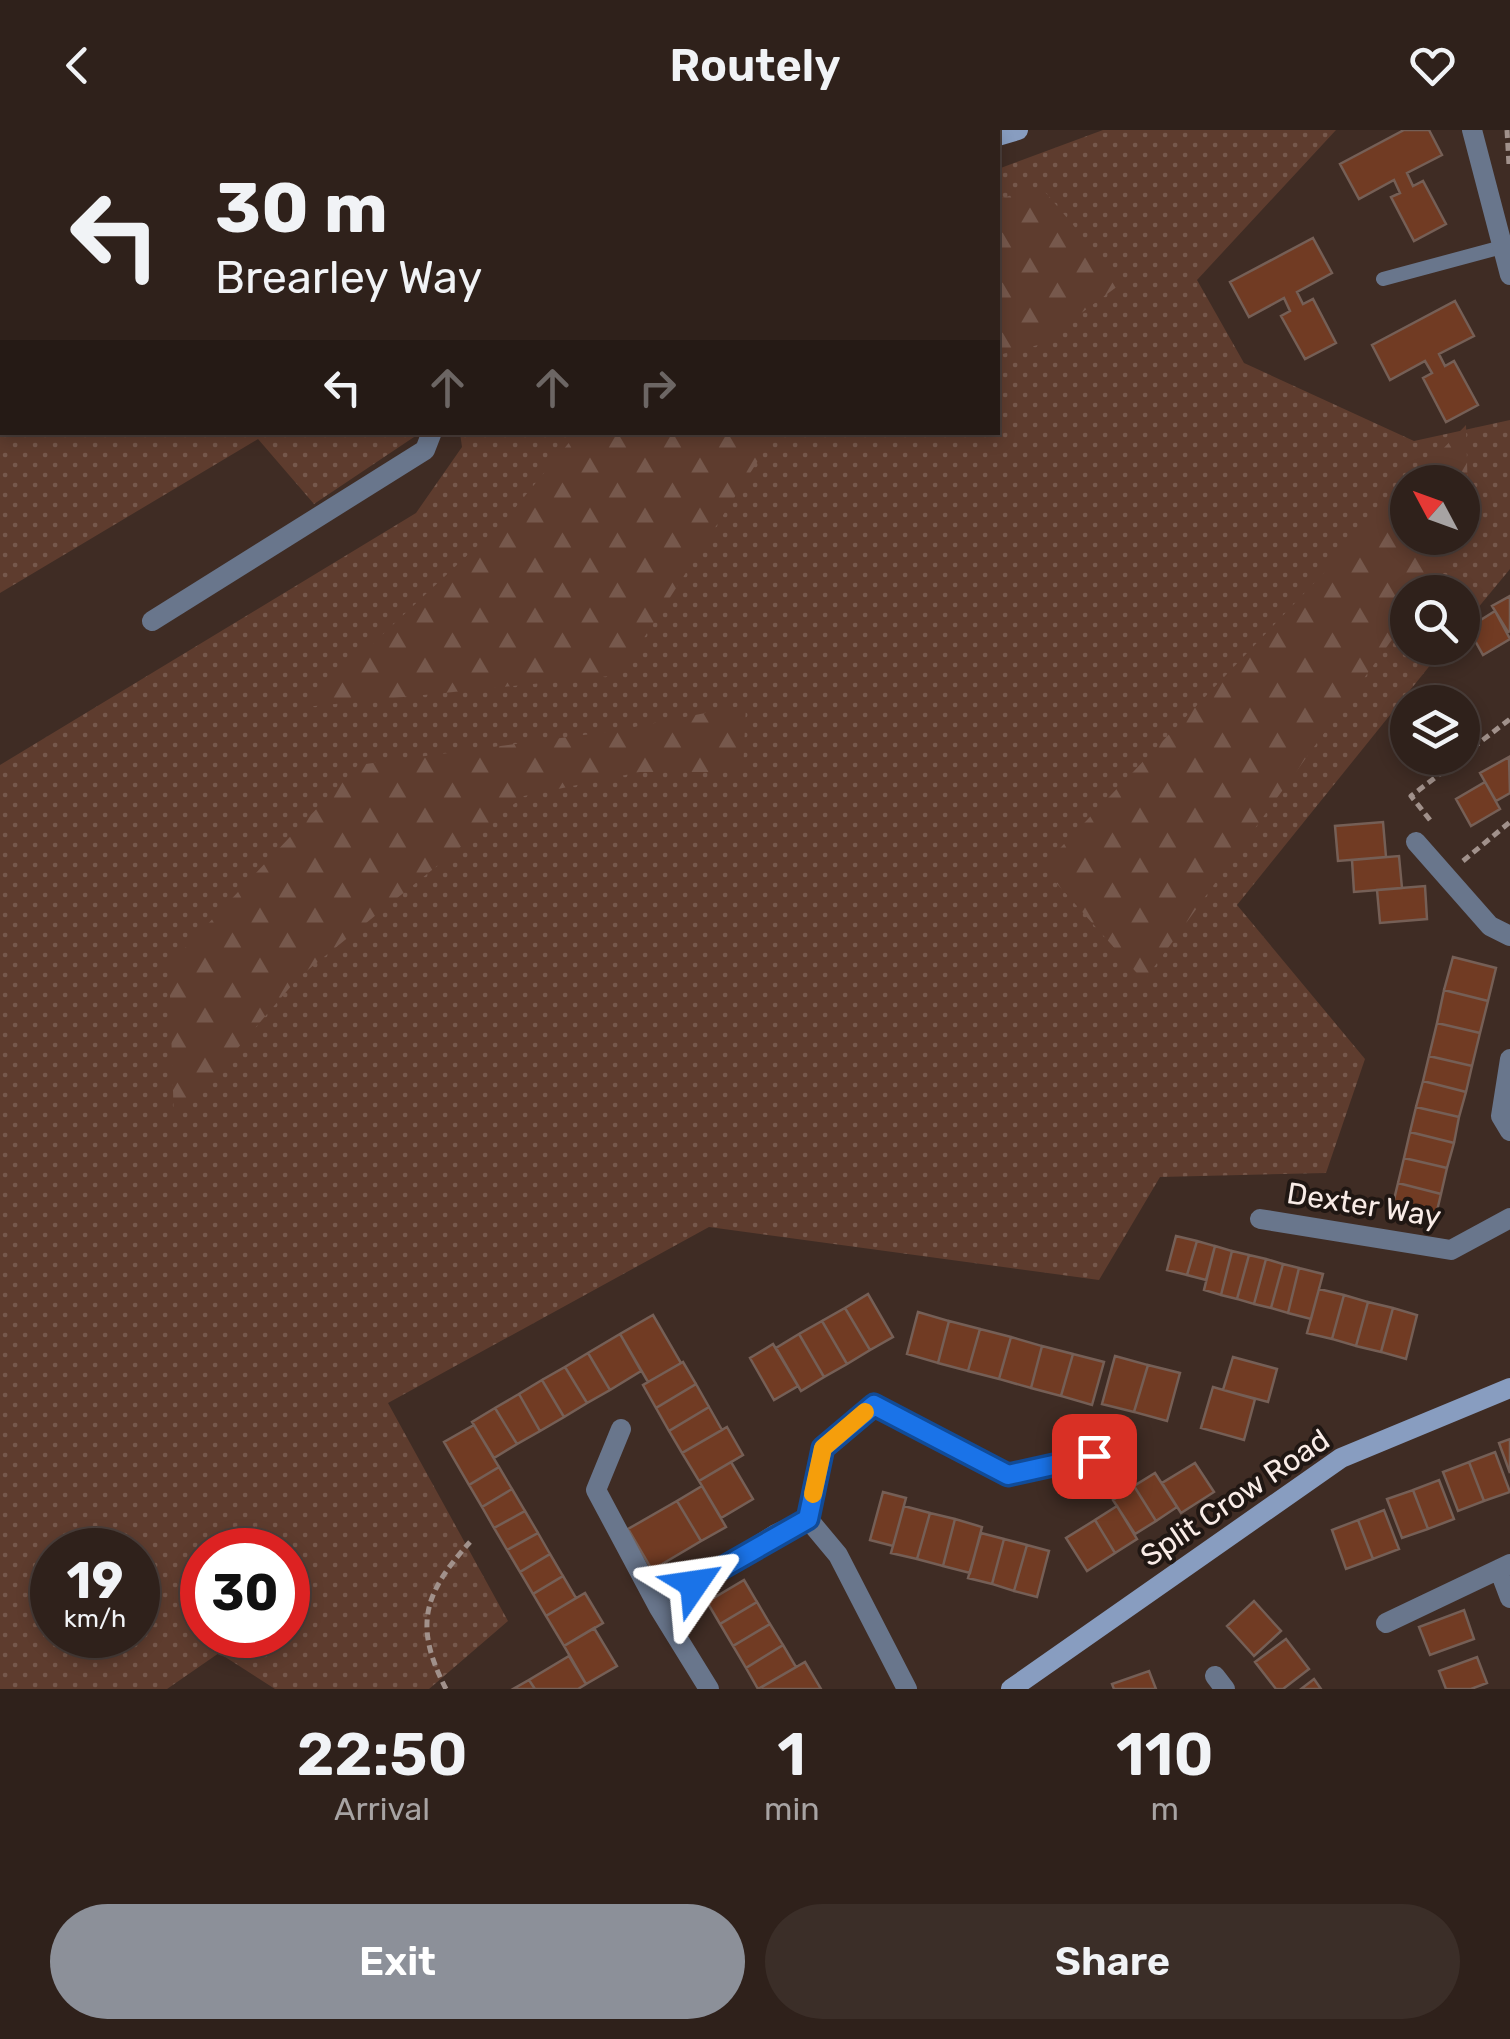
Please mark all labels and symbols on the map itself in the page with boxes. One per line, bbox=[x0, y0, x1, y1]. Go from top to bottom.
north arrow bbox=[1390, 465, 1480, 555]
street label: Dexter Way bbox=[1284, 1175, 1444, 1235]
pin bbox=[1052, 1414, 1137, 1499]
street label: Split Crow Road bbox=[1134, 1422, 1336, 1574]
speed limit sign: 30 bbox=[180, 1528, 310, 1658]
position arrow bbox=[642, 1532, 746, 1636]

